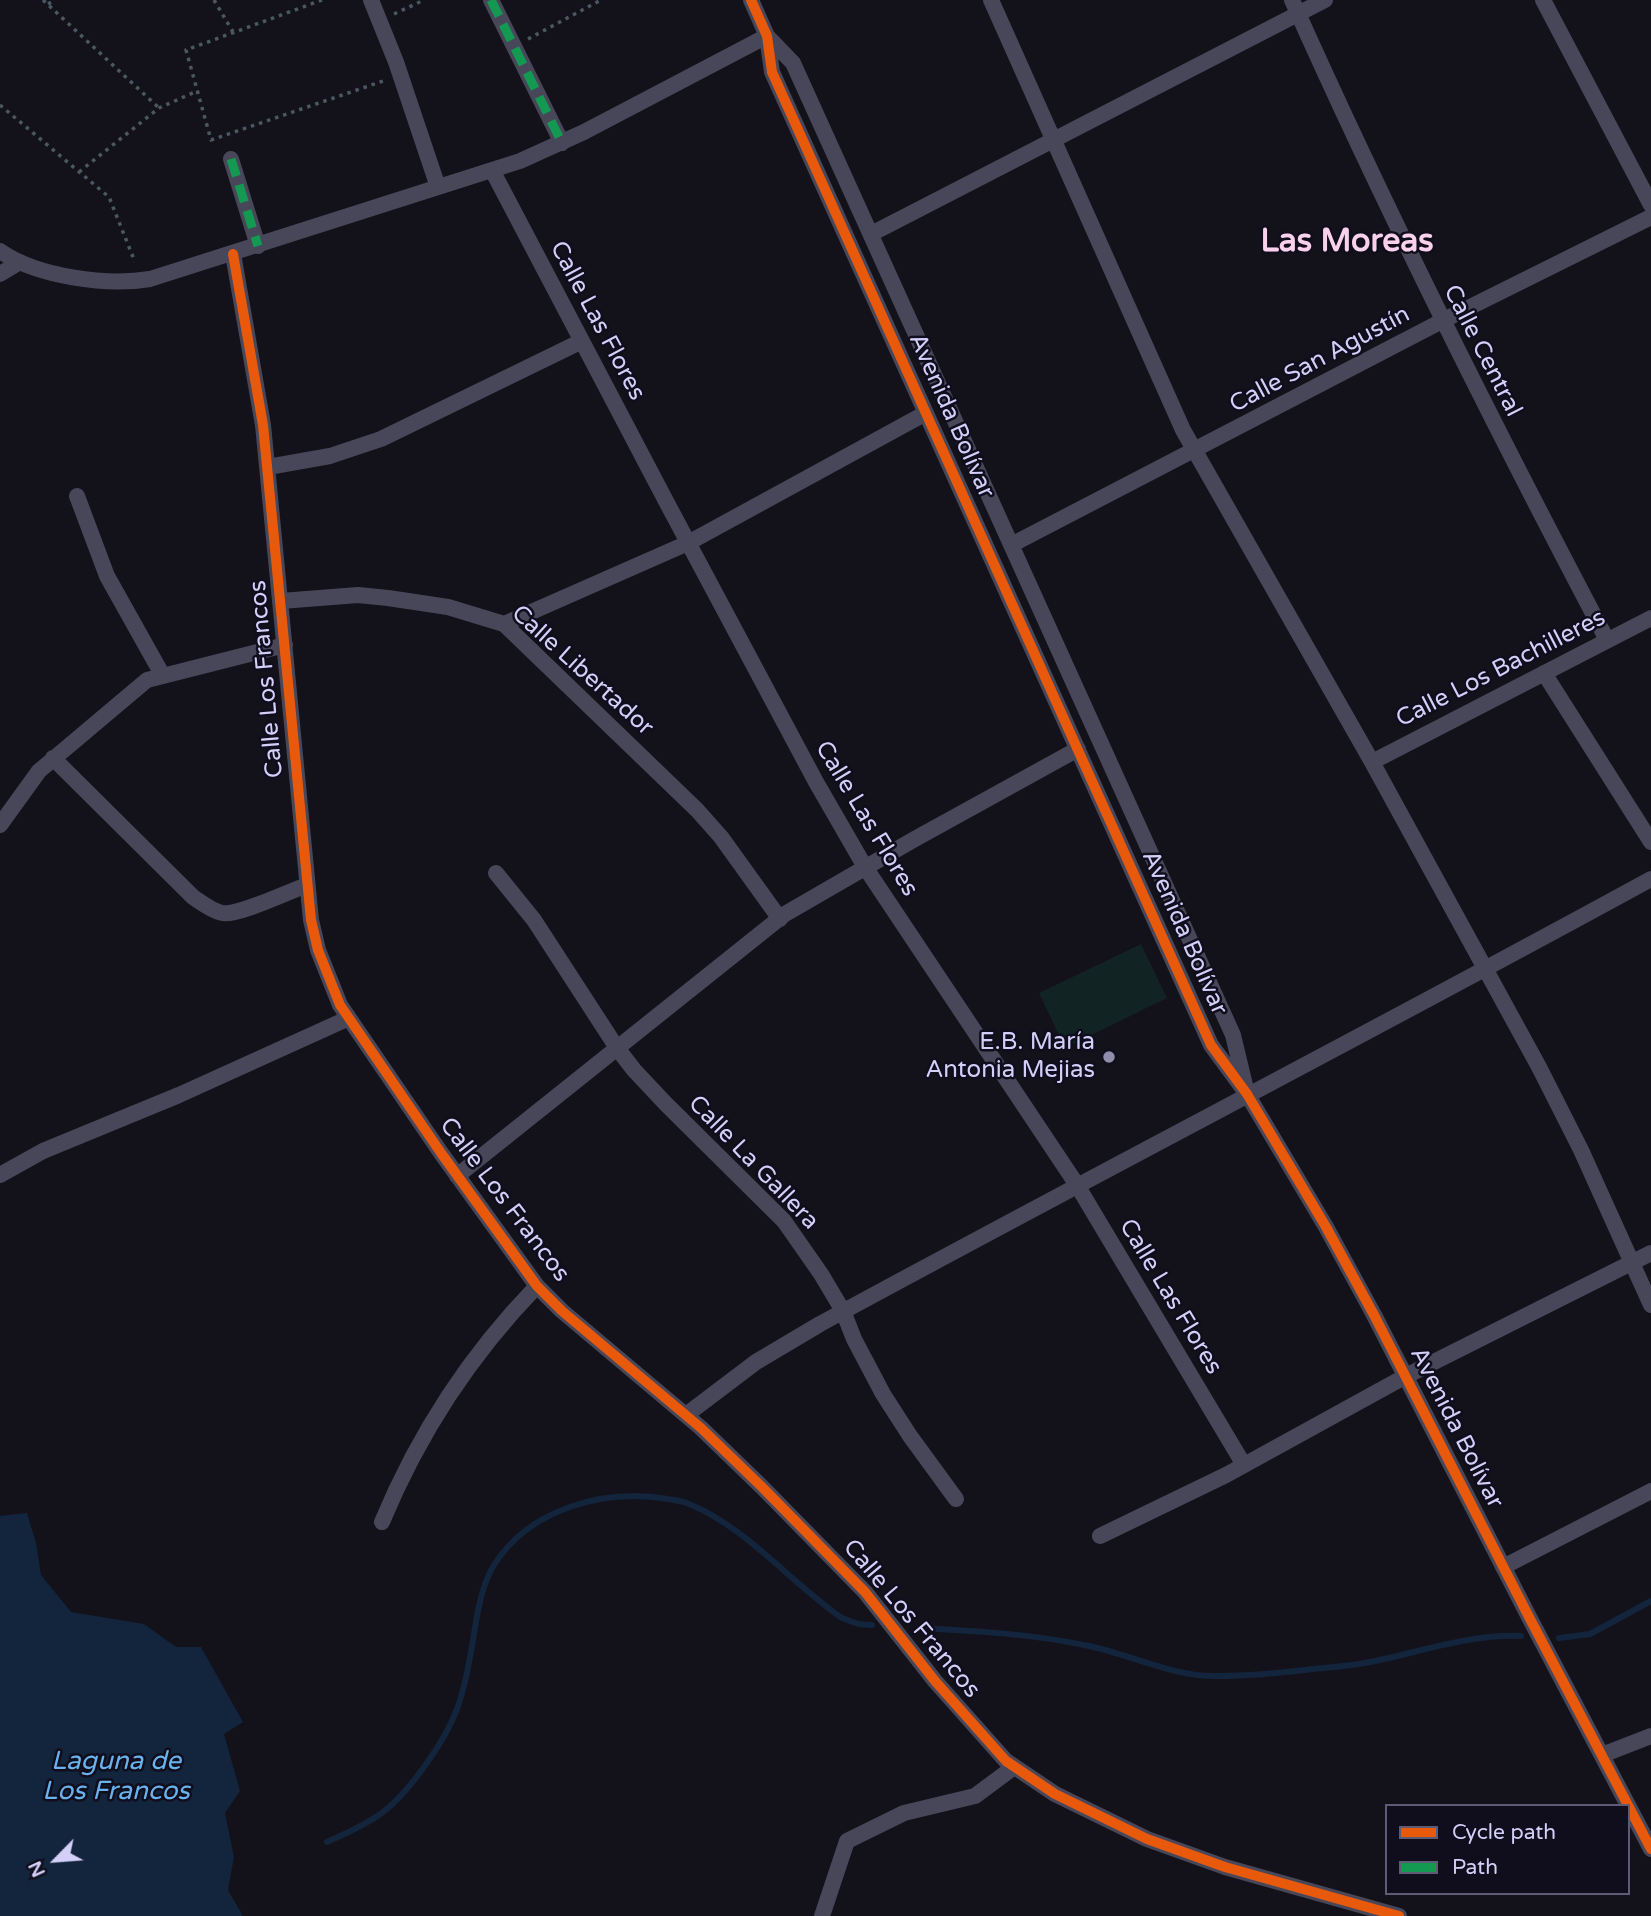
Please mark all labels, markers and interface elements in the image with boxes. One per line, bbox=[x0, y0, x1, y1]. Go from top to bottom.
district label: Las Moreas bbox=[1260, 224, 1434, 262]
street label: Calle Las Flores bbox=[543, 237, 651, 405]
street label: Calle Central bbox=[1436, 280, 1528, 422]
street label: Calle San Agustín bbox=[1225, 300, 1415, 420]
street label: Avenida Bolívar bbox=[902, 329, 1000, 503]
street label: Calle Los Francos bbox=[244, 579, 290, 779]
street label: Calle Libertador bbox=[505, 600, 659, 742]
street label: Calle Los Bachilleres bbox=[1392, 604, 1610, 734]
street label: Calle Las Flores bbox=[808, 736, 924, 902]
street label: Avenida Bolívar bbox=[1135, 846, 1233, 1020]
place label: E.B. María Antonia Mejias bbox=[925, 1029, 1095, 1085]
marker: E.B. María Antonia Mejias bbox=[1101, 1049, 1117, 1065]
street label: Calle La Gallera bbox=[682, 1090, 824, 1236]
street label: Calle Los Francos bbox=[433, 1112, 575, 1288]
street label: Calle Las Flores bbox=[1112, 1214, 1228, 1380]
street label: Avenida Bolívar bbox=[1403, 1343, 1509, 1513]
street label: Calle Los Francos bbox=[836, 1534, 986, 1704]
water label: Laguna de Los Francos bbox=[42, 1746, 190, 1808]
legend bbox=[1385, 1804, 1630, 1895]
text: Cycle path bbox=[1452, 1820, 1556, 1845]
north arrow bbox=[21, 1825, 91, 1895]
text: Path bbox=[1452, 1855, 1498, 1880]
text: N bbox=[24, 1857, 50, 1880]

